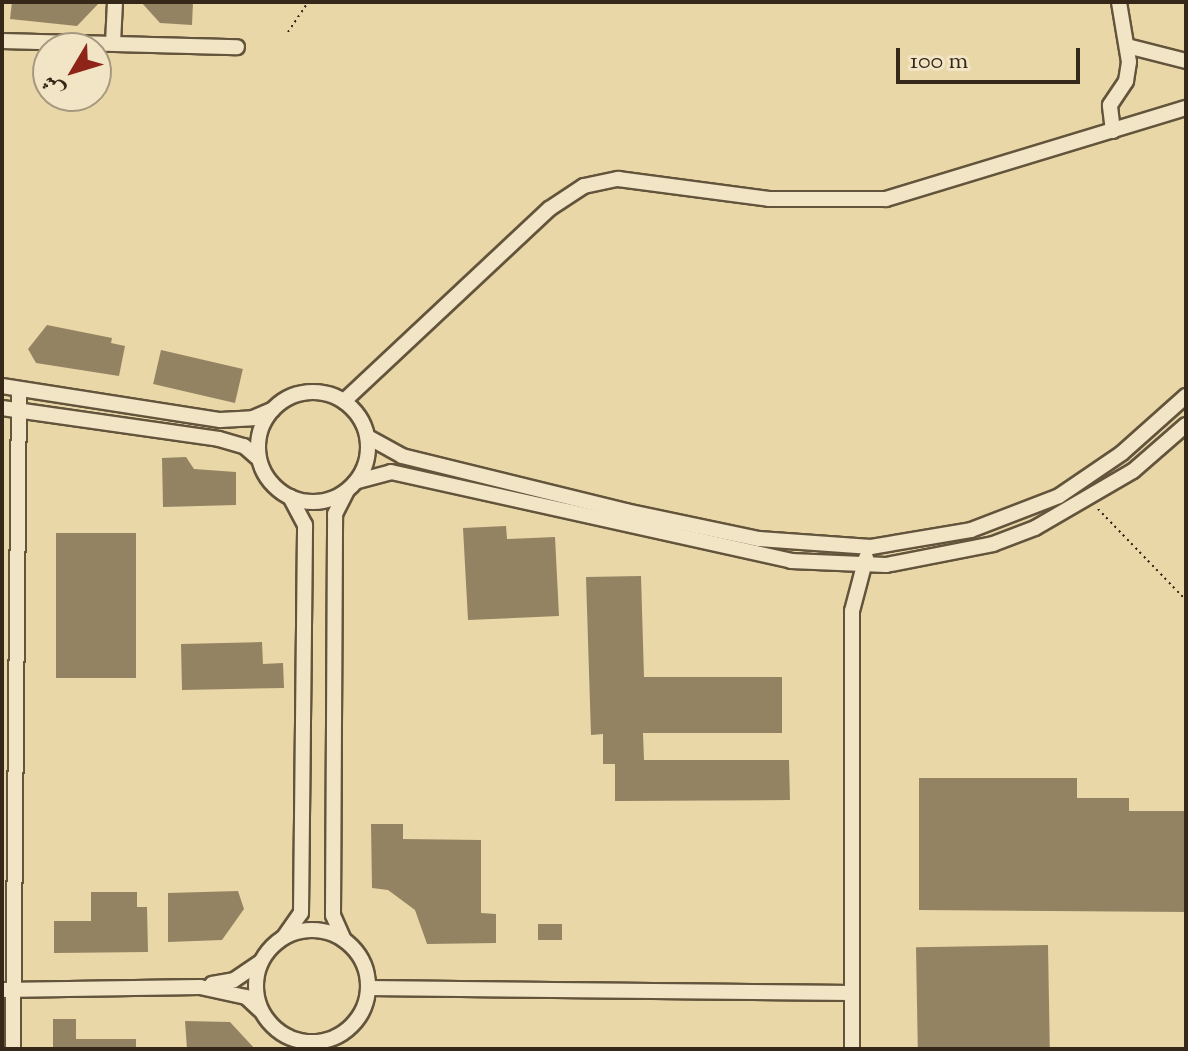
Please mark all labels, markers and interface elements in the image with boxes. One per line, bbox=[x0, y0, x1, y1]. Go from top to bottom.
north arrow bbox=[32, 32, 112, 112]
scale bar bbox=[900, 32, 1084, 82]
text: 100 m bbox=[910, 45, 968, 79]
text: ش bbox=[35, 67, 74, 104]

